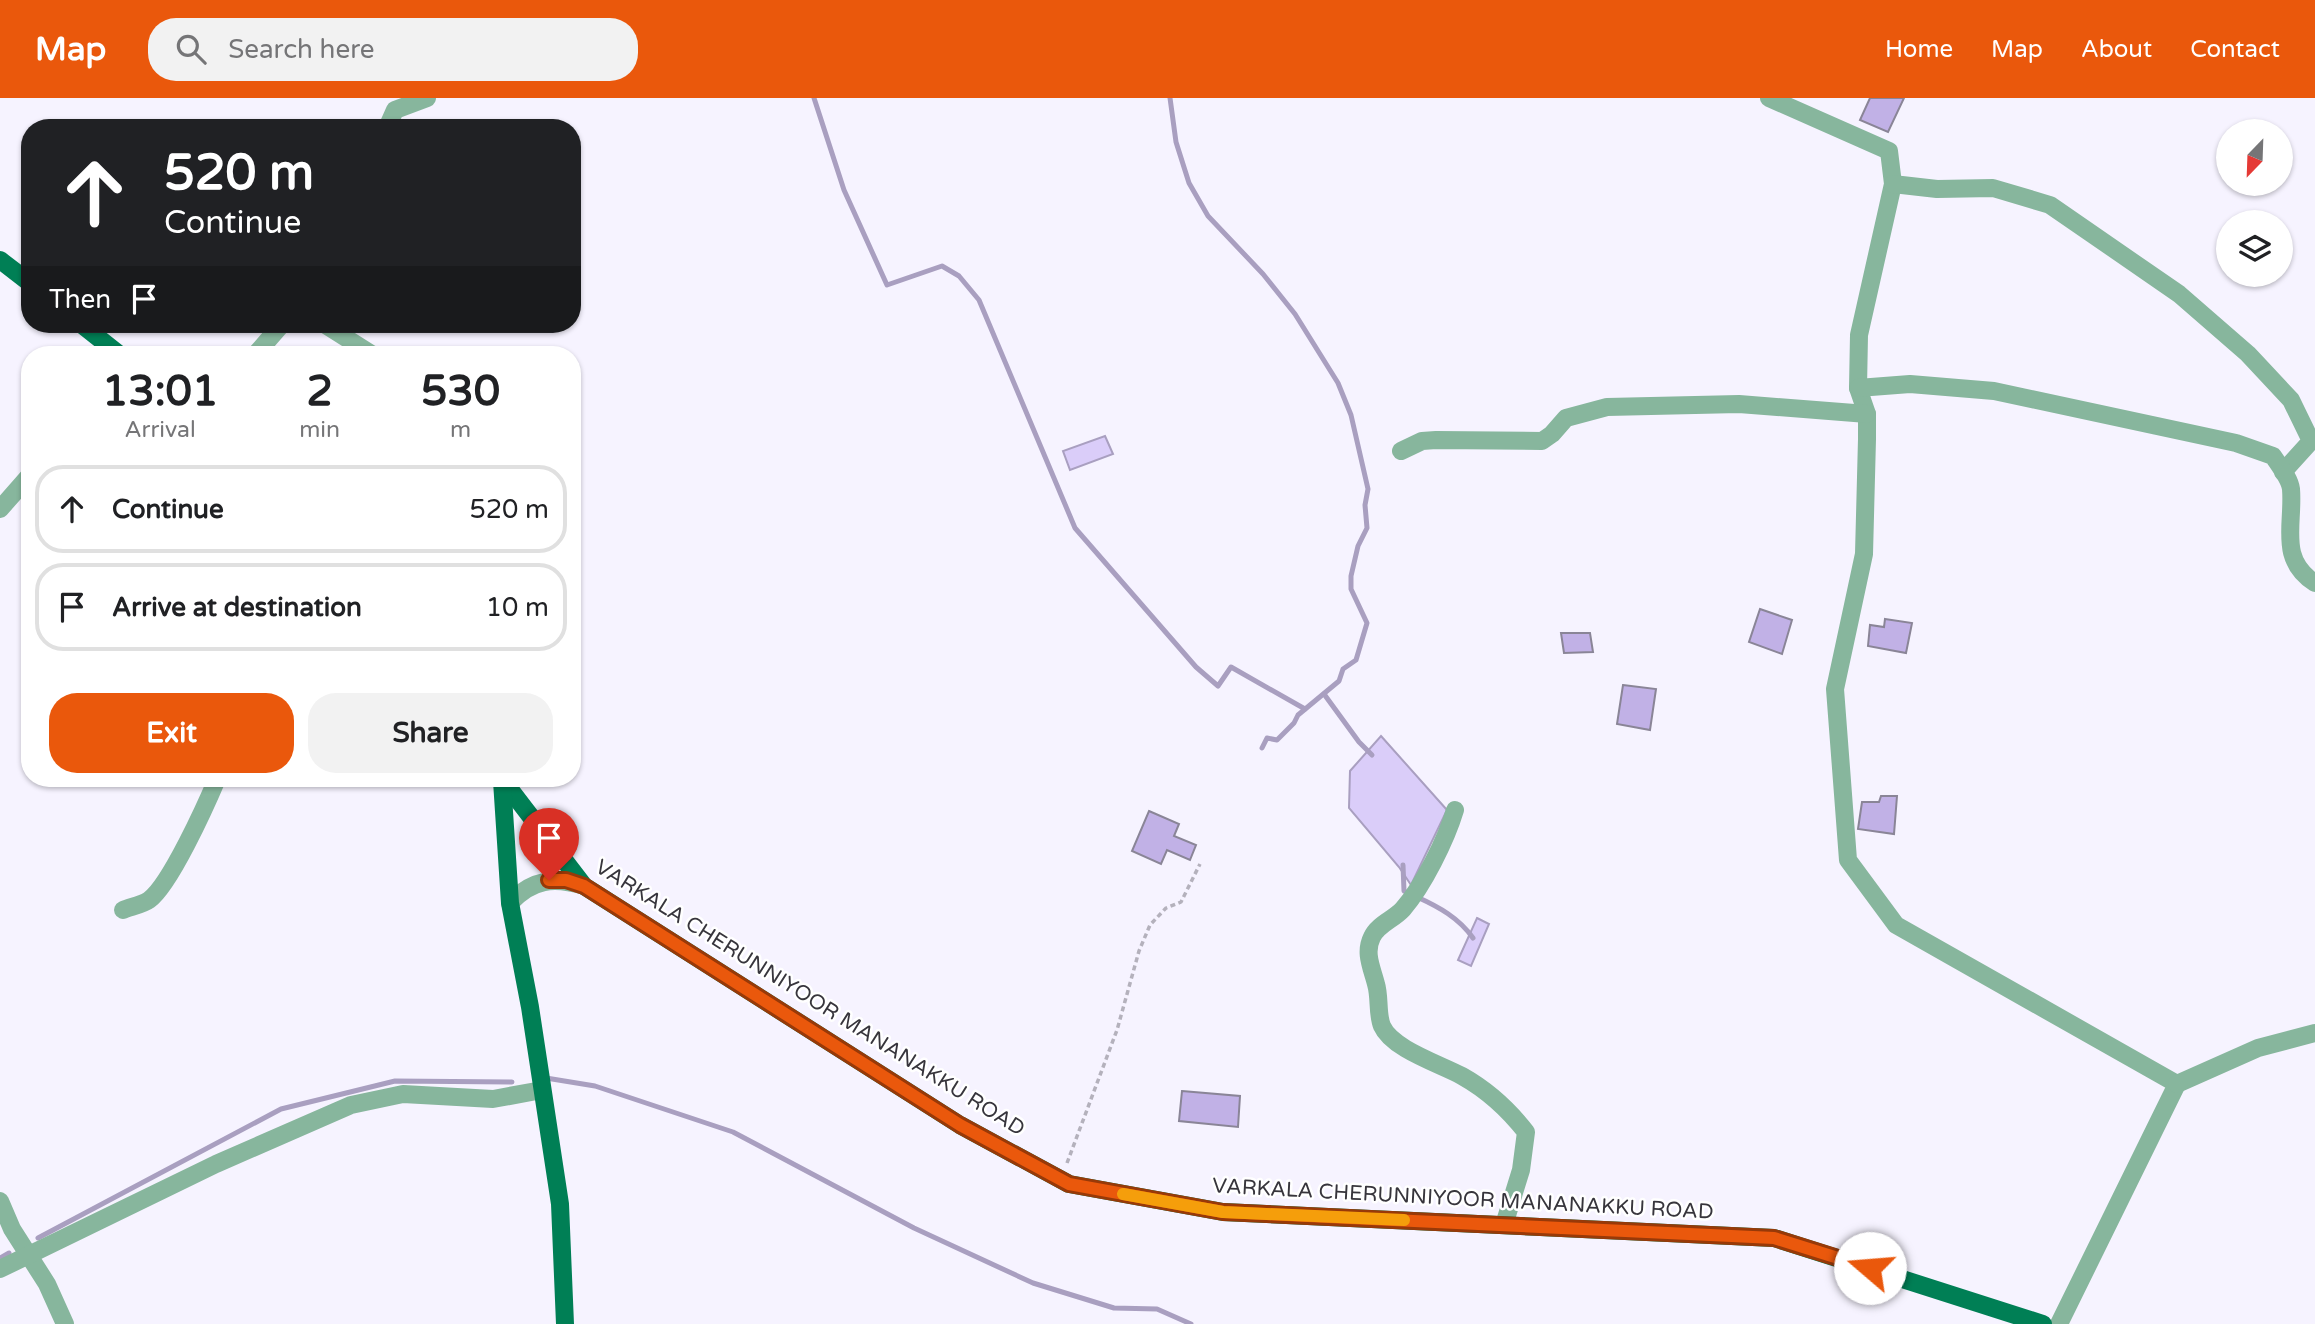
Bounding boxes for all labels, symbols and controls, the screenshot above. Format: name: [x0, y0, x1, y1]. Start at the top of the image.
search box: [148, 18, 638, 81]
text: Map: [35, 30, 106, 69]
icon: search: [172, 30, 210, 68]
text: Search here: [228, 34, 374, 65]
text: Home: [1885, 35, 1953, 64]
text: Map: [1991, 35, 2043, 64]
text: About: [2081, 35, 2152, 64]
text: Contact: [2190, 35, 2280, 64]
north arrow: [2216, 119, 2292, 196]
map controls: [2216, 119, 2293, 287]
text: 520 m: [164, 144, 314, 203]
icon: ahead: [49, 147, 140, 238]
text: Continue: [164, 204, 301, 242]
button: layers: [2216, 210, 2293, 287]
icon: arrive: [125, 280, 163, 318]
text: Then: [49, 284, 111, 315]
text: 13:01: [102, 366, 218, 417]
text: 2: [306, 366, 333, 417]
text: 530: [421, 366, 500, 417]
text: Arrival: [125, 416, 196, 444]
text: min: [299, 416, 340, 444]
text: m: [450, 416, 471, 444]
icon: ahead: [53, 490, 91, 528]
text: Continue: [112, 494, 224, 525]
text: 520 m: [469, 494, 549, 525]
icon: arrive: [53, 588, 91, 626]
text: Arrive at destination: [112, 592, 362, 623]
text: 10 m: [486, 592, 549, 623]
button: Exit: [49, 693, 294, 773]
button: Share: [308, 693, 553, 773]
pin: [519, 808, 579, 880]
icon: arrive: [530, 819, 568, 857]
street label: VARKALA CHERUNNIYOOR MANANAKKU ROAD: [591, 854, 1029, 1142]
street label: VARKALA CHERUNNIYOOR MANANAKKU ROAD: [1212, 1173, 1714, 1225]
position arrow: [1833, 1231, 1907, 1305]

